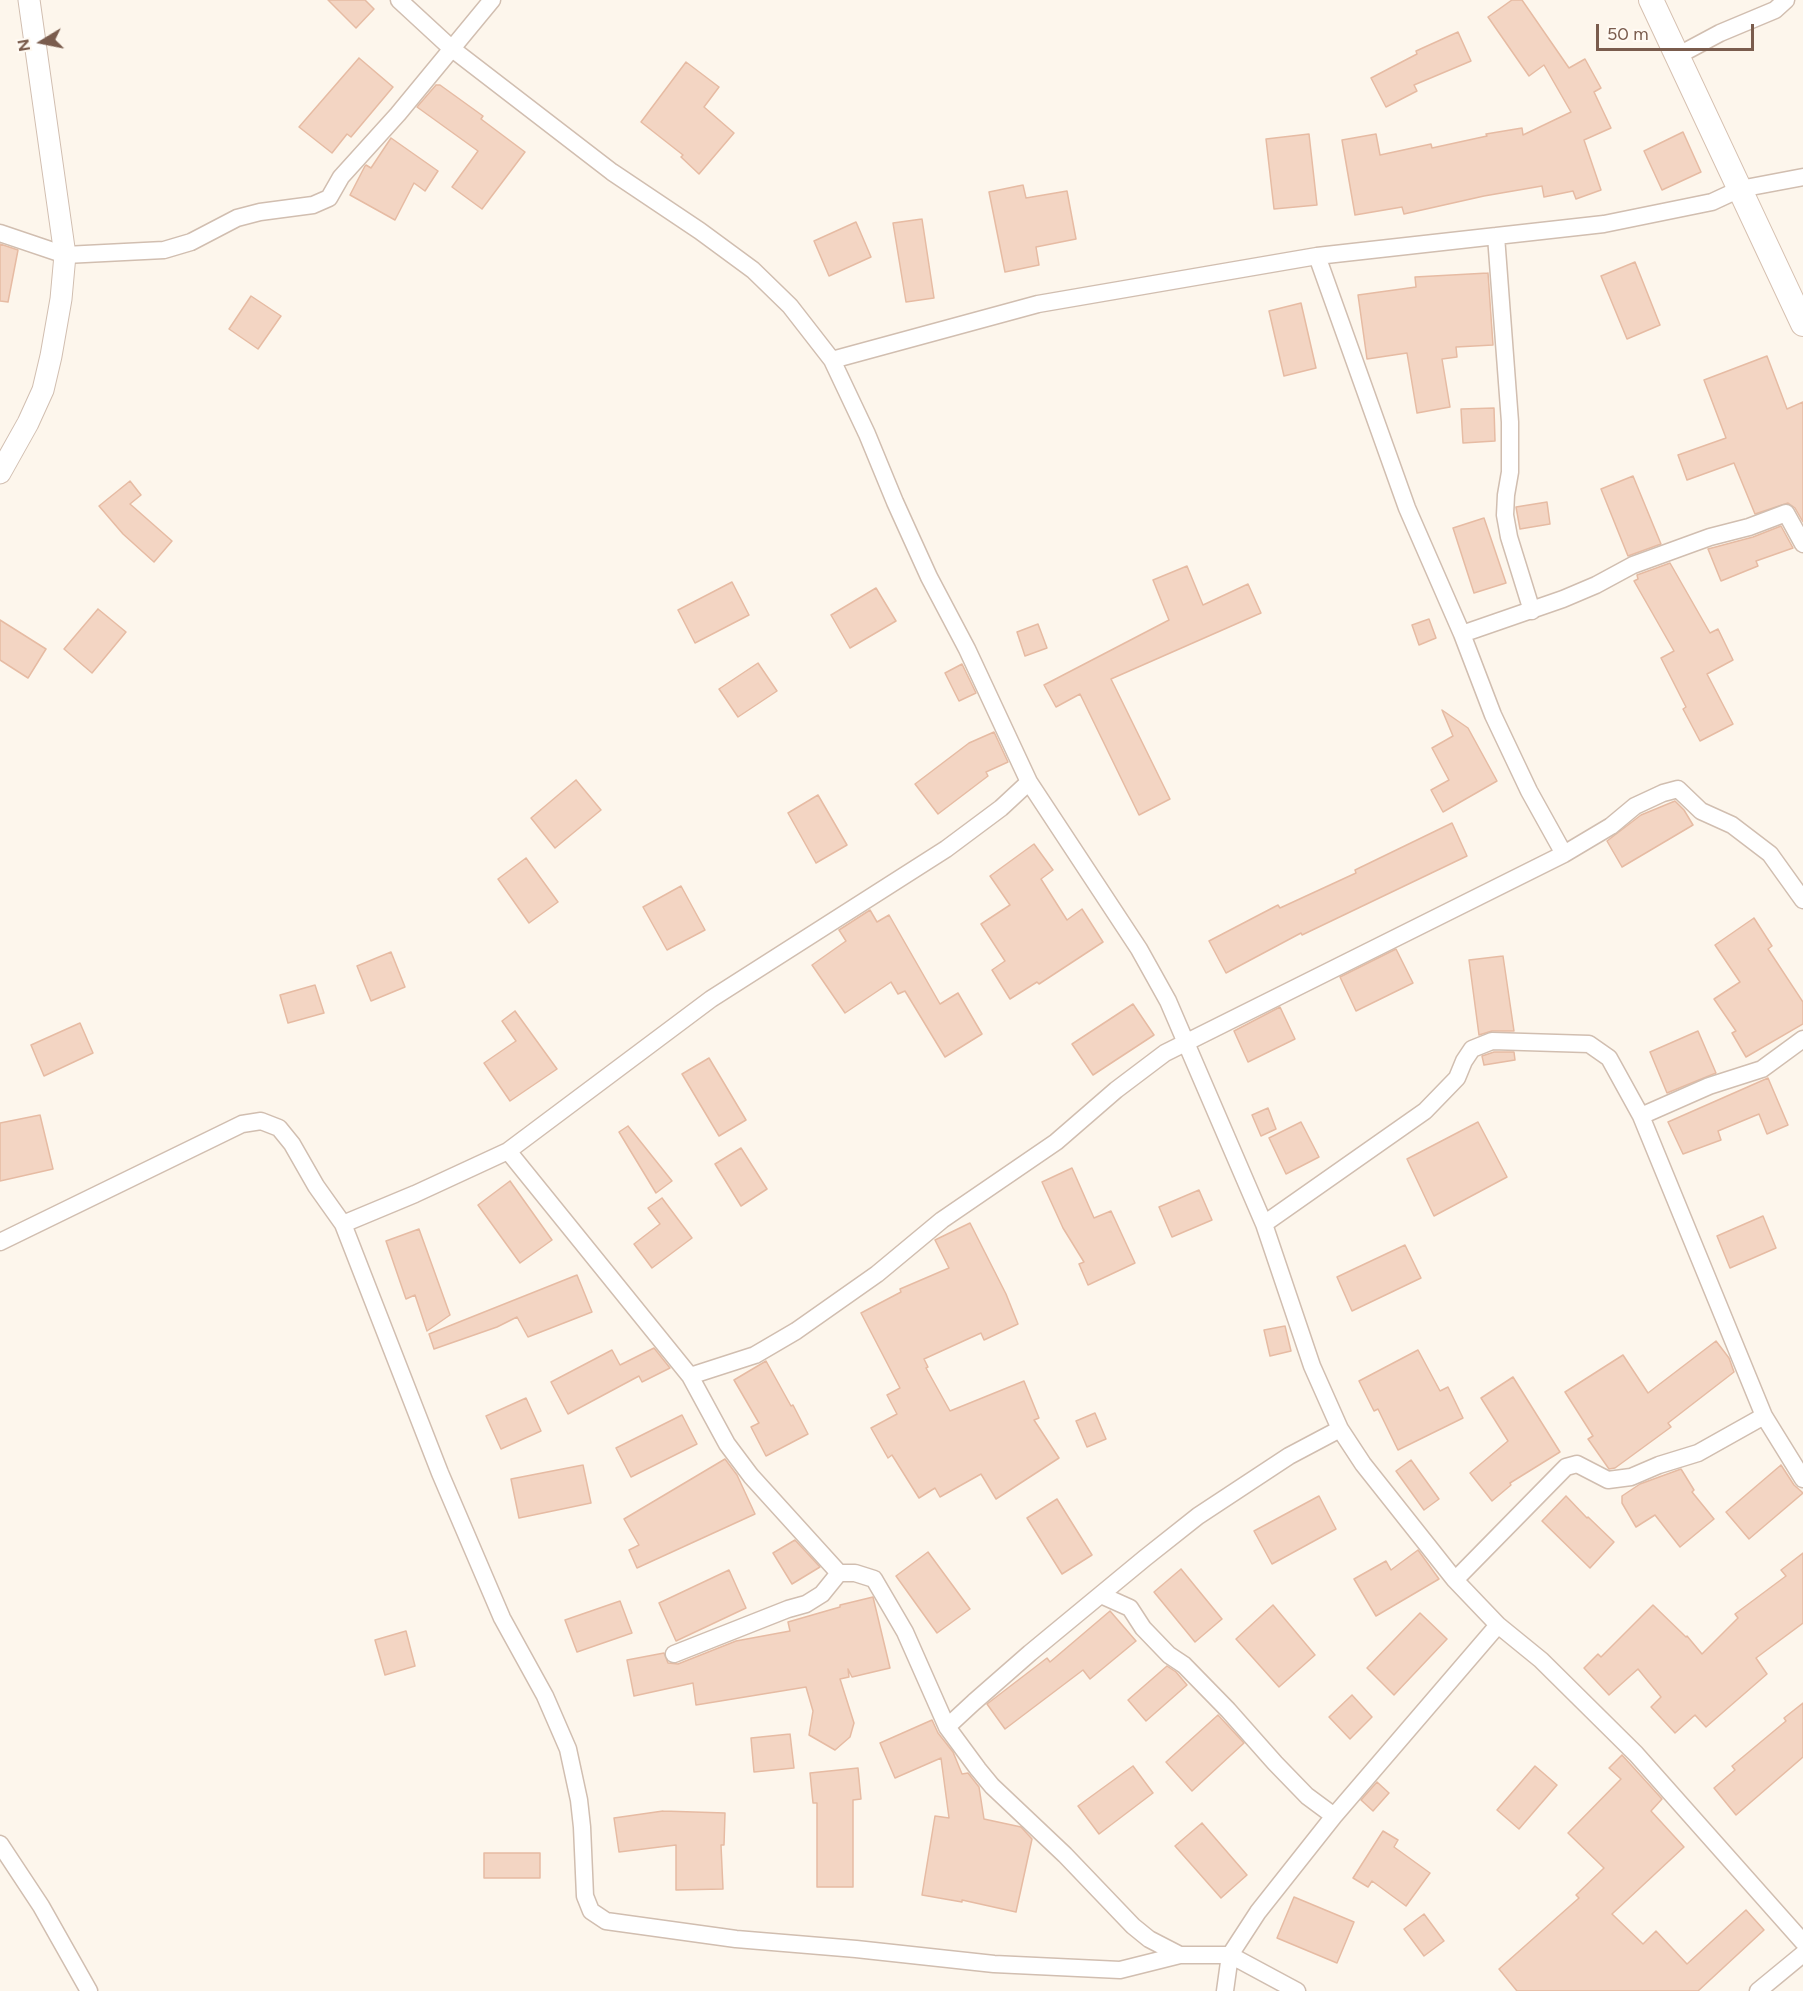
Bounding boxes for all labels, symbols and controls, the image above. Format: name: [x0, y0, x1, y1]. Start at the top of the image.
north arrow: [12, 12, 72, 72]
scale bar: [1599, 12, 1756, 50]
text: 50 m: [1607, 23, 1649, 45]
text: N: [13, 37, 34, 53]

